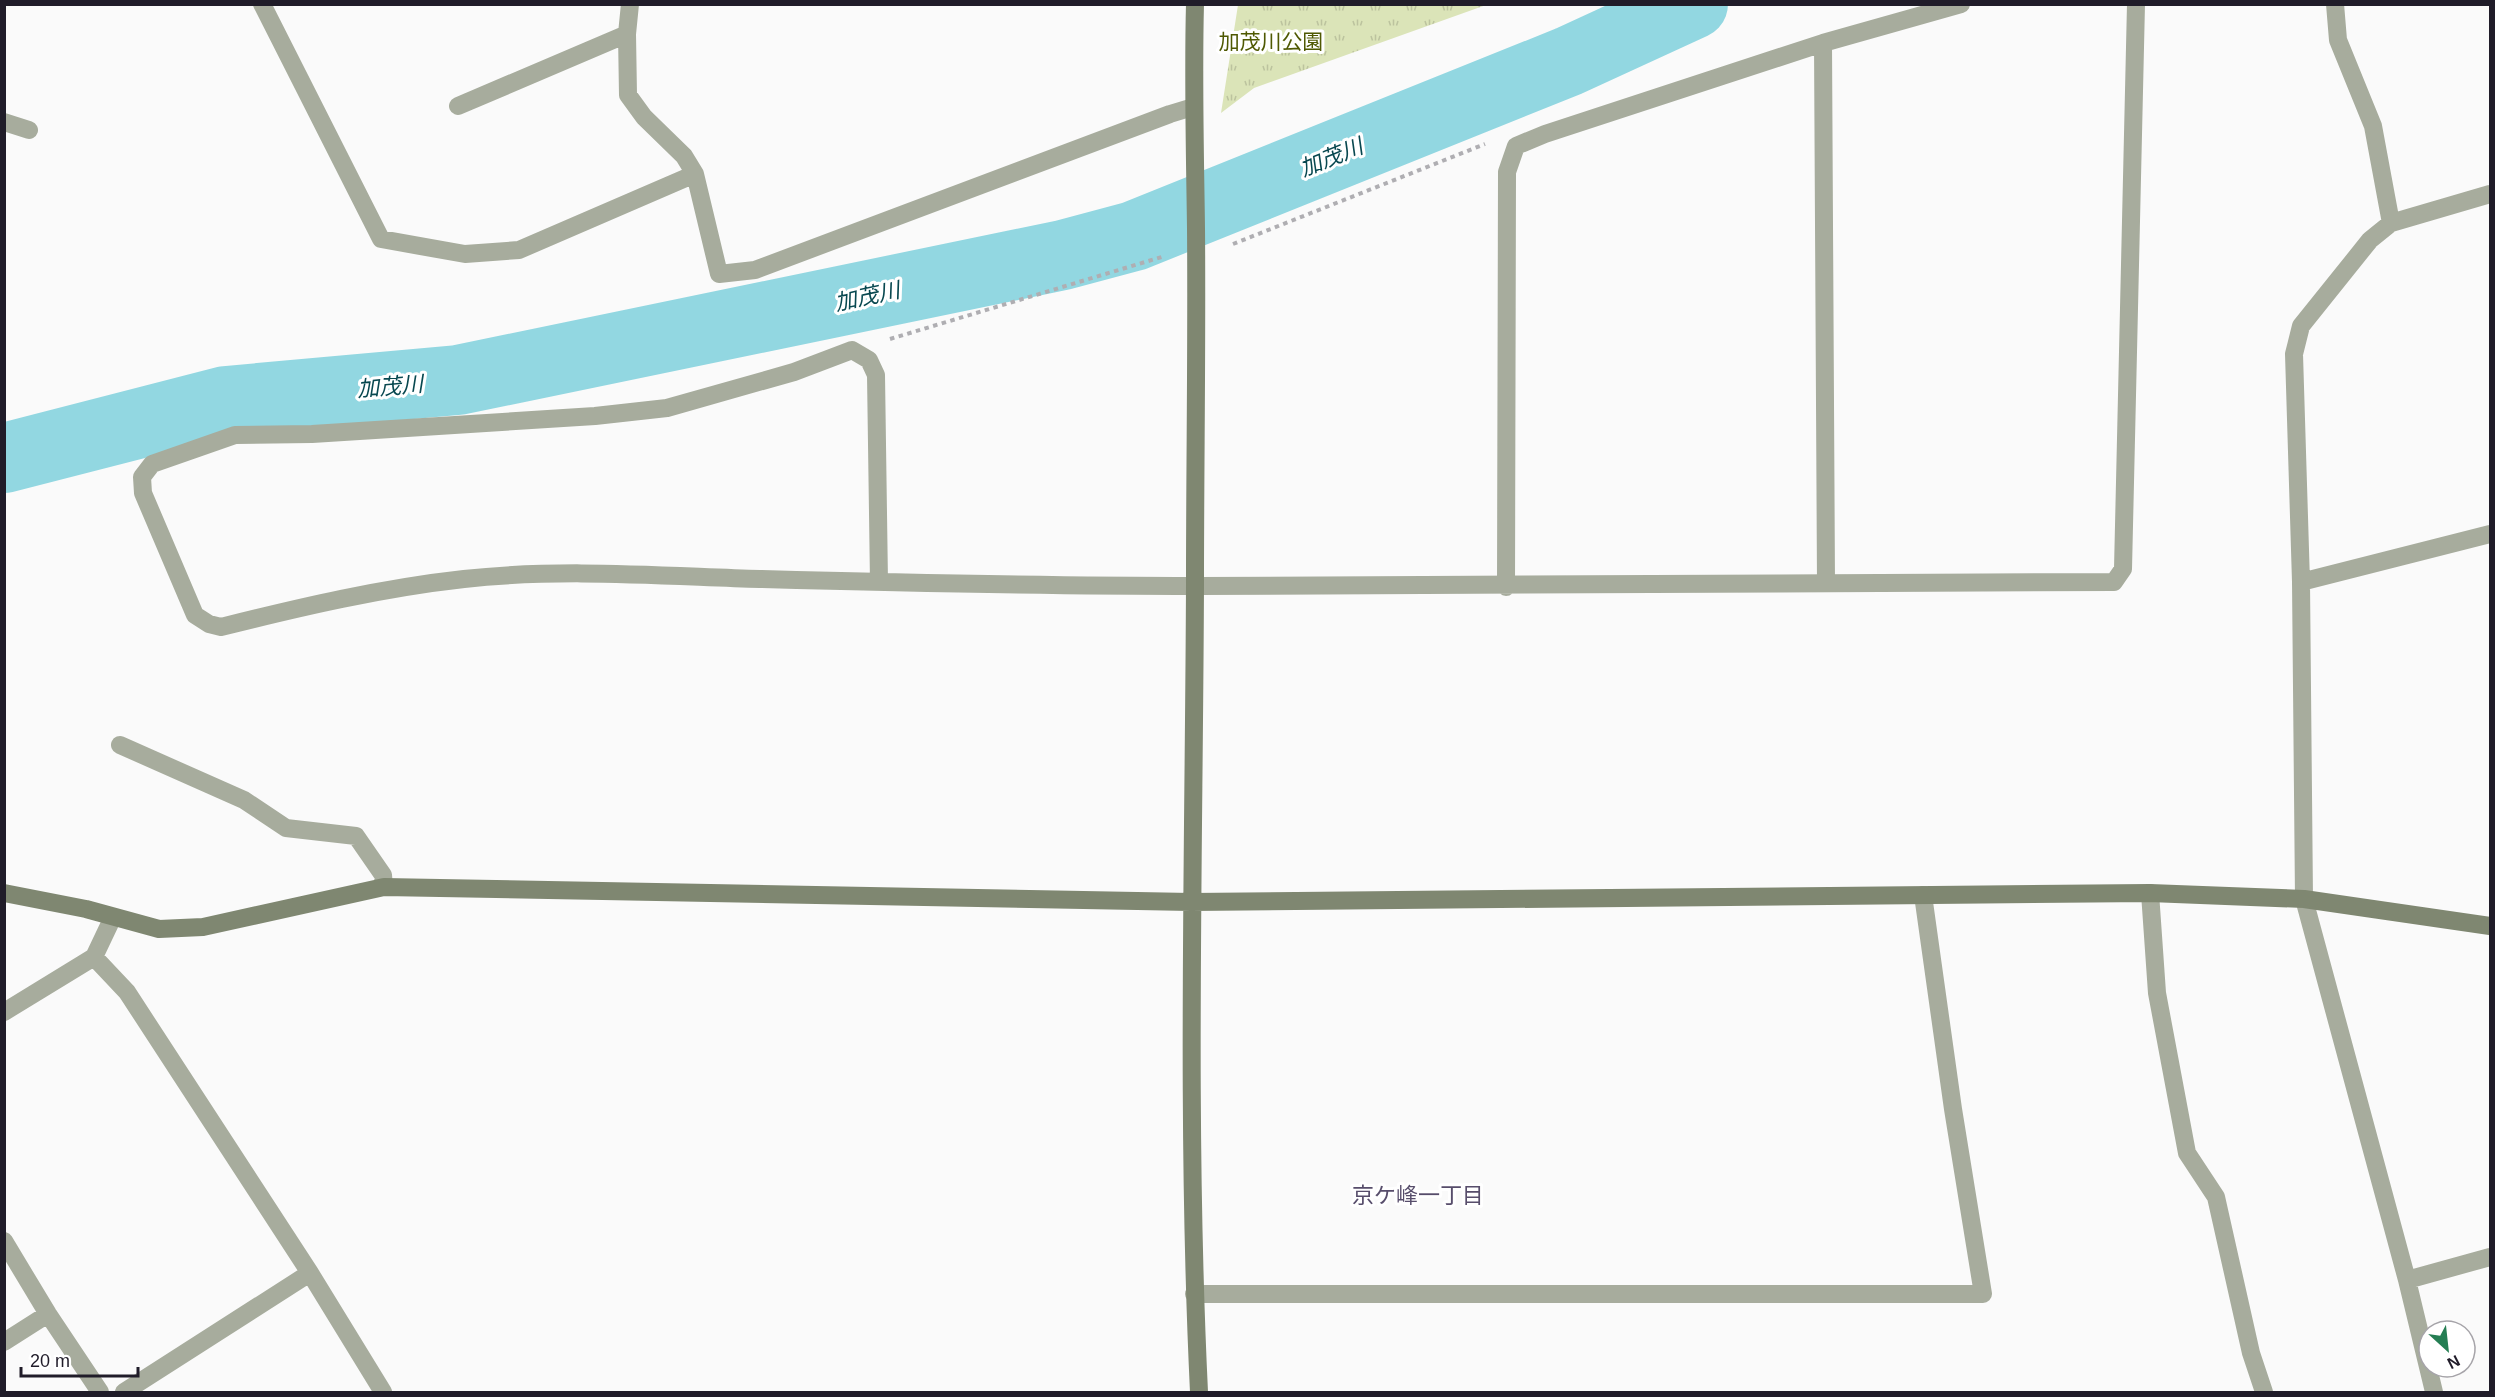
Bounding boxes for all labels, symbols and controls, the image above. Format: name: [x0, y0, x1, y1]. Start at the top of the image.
park label: 加茂川公園: [1219, 30, 1324, 53]
water label: 加茂川: [1296, 133, 1368, 181]
water label: 加茂川: [832, 277, 904, 316]
water label: 加茂川: [356, 371, 426, 402]
district label: 京ケ峰一丁目: [1352, 1183, 1484, 1208]
north arrow: [2417, 1319, 2477, 1379]
scale bar: [21, 1340, 138, 1378]
text: 20 m: [30, 1351, 70, 1371]
text: N: [2445, 1352, 2463, 1372]

